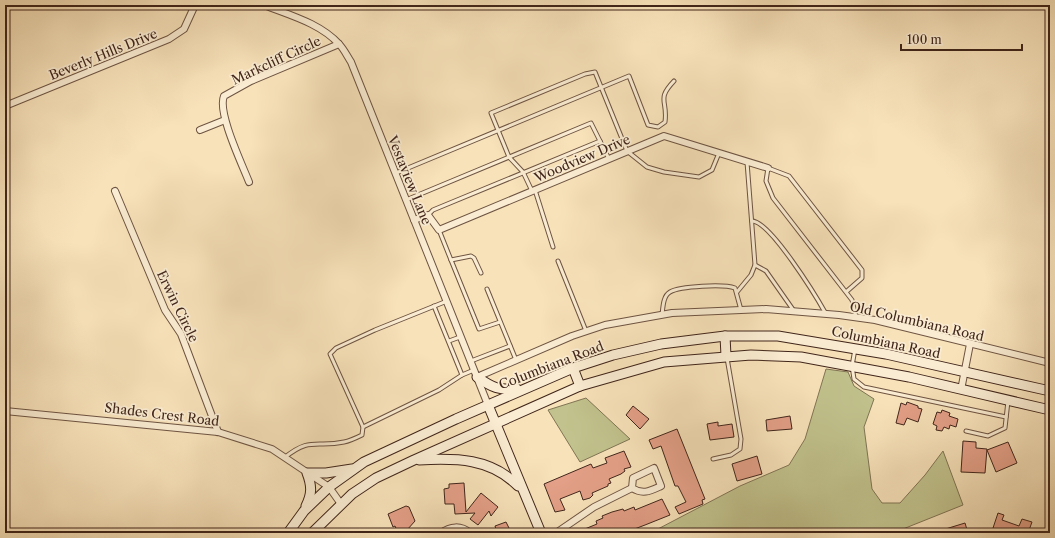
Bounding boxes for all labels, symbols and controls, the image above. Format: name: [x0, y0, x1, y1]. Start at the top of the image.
street label: Beverly Hills Drive: [47, 25, 159, 83]
scale bar: [901, 26, 1022, 52]
street label: Markcliff Circle: [229, 32, 323, 88]
text: 100 m: [907, 32, 942, 47]
street label: Woodview Drive: [531, 131, 632, 186]
street label: Vestaview Lane: [384, 132, 435, 227]
street label: Erwin Circle: [154, 267, 202, 345]
street label: Old Columbiana Road: [848, 298, 986, 344]
street label: Columbiana Road: [830, 323, 942, 361]
street label: Columbiana Road: [496, 338, 606, 392]
street label: Shades Crest Road: [104, 399, 220, 429]

